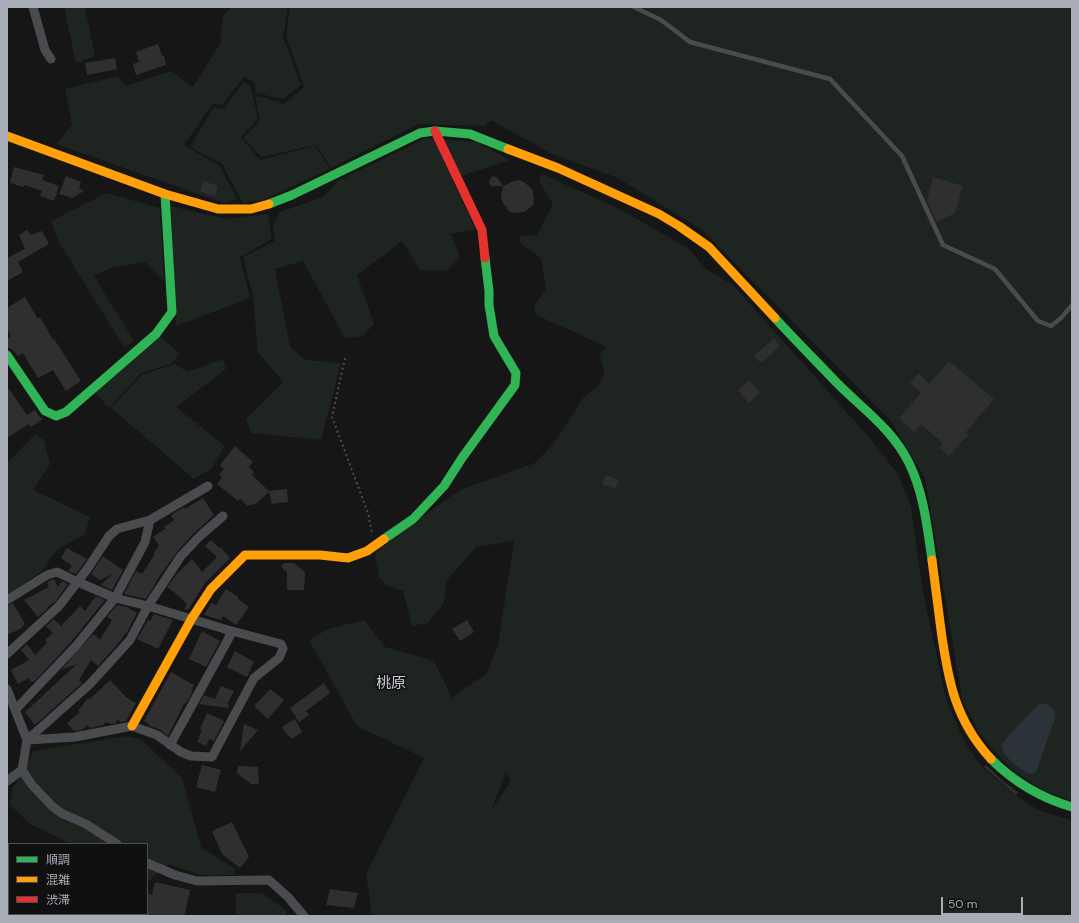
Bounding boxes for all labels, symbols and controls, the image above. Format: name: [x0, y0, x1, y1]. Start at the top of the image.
district label: 桃原: [376, 675, 406, 693]
legend: [8, 843, 148, 915]
text: 順調: [46, 852, 70, 868]
text: 混雑: [46, 872, 70, 888]
scale bar: [943, 889, 1025, 915]
text: 渋滞: [46, 892, 70, 908]
text: 50 m: [948, 896, 977, 912]

